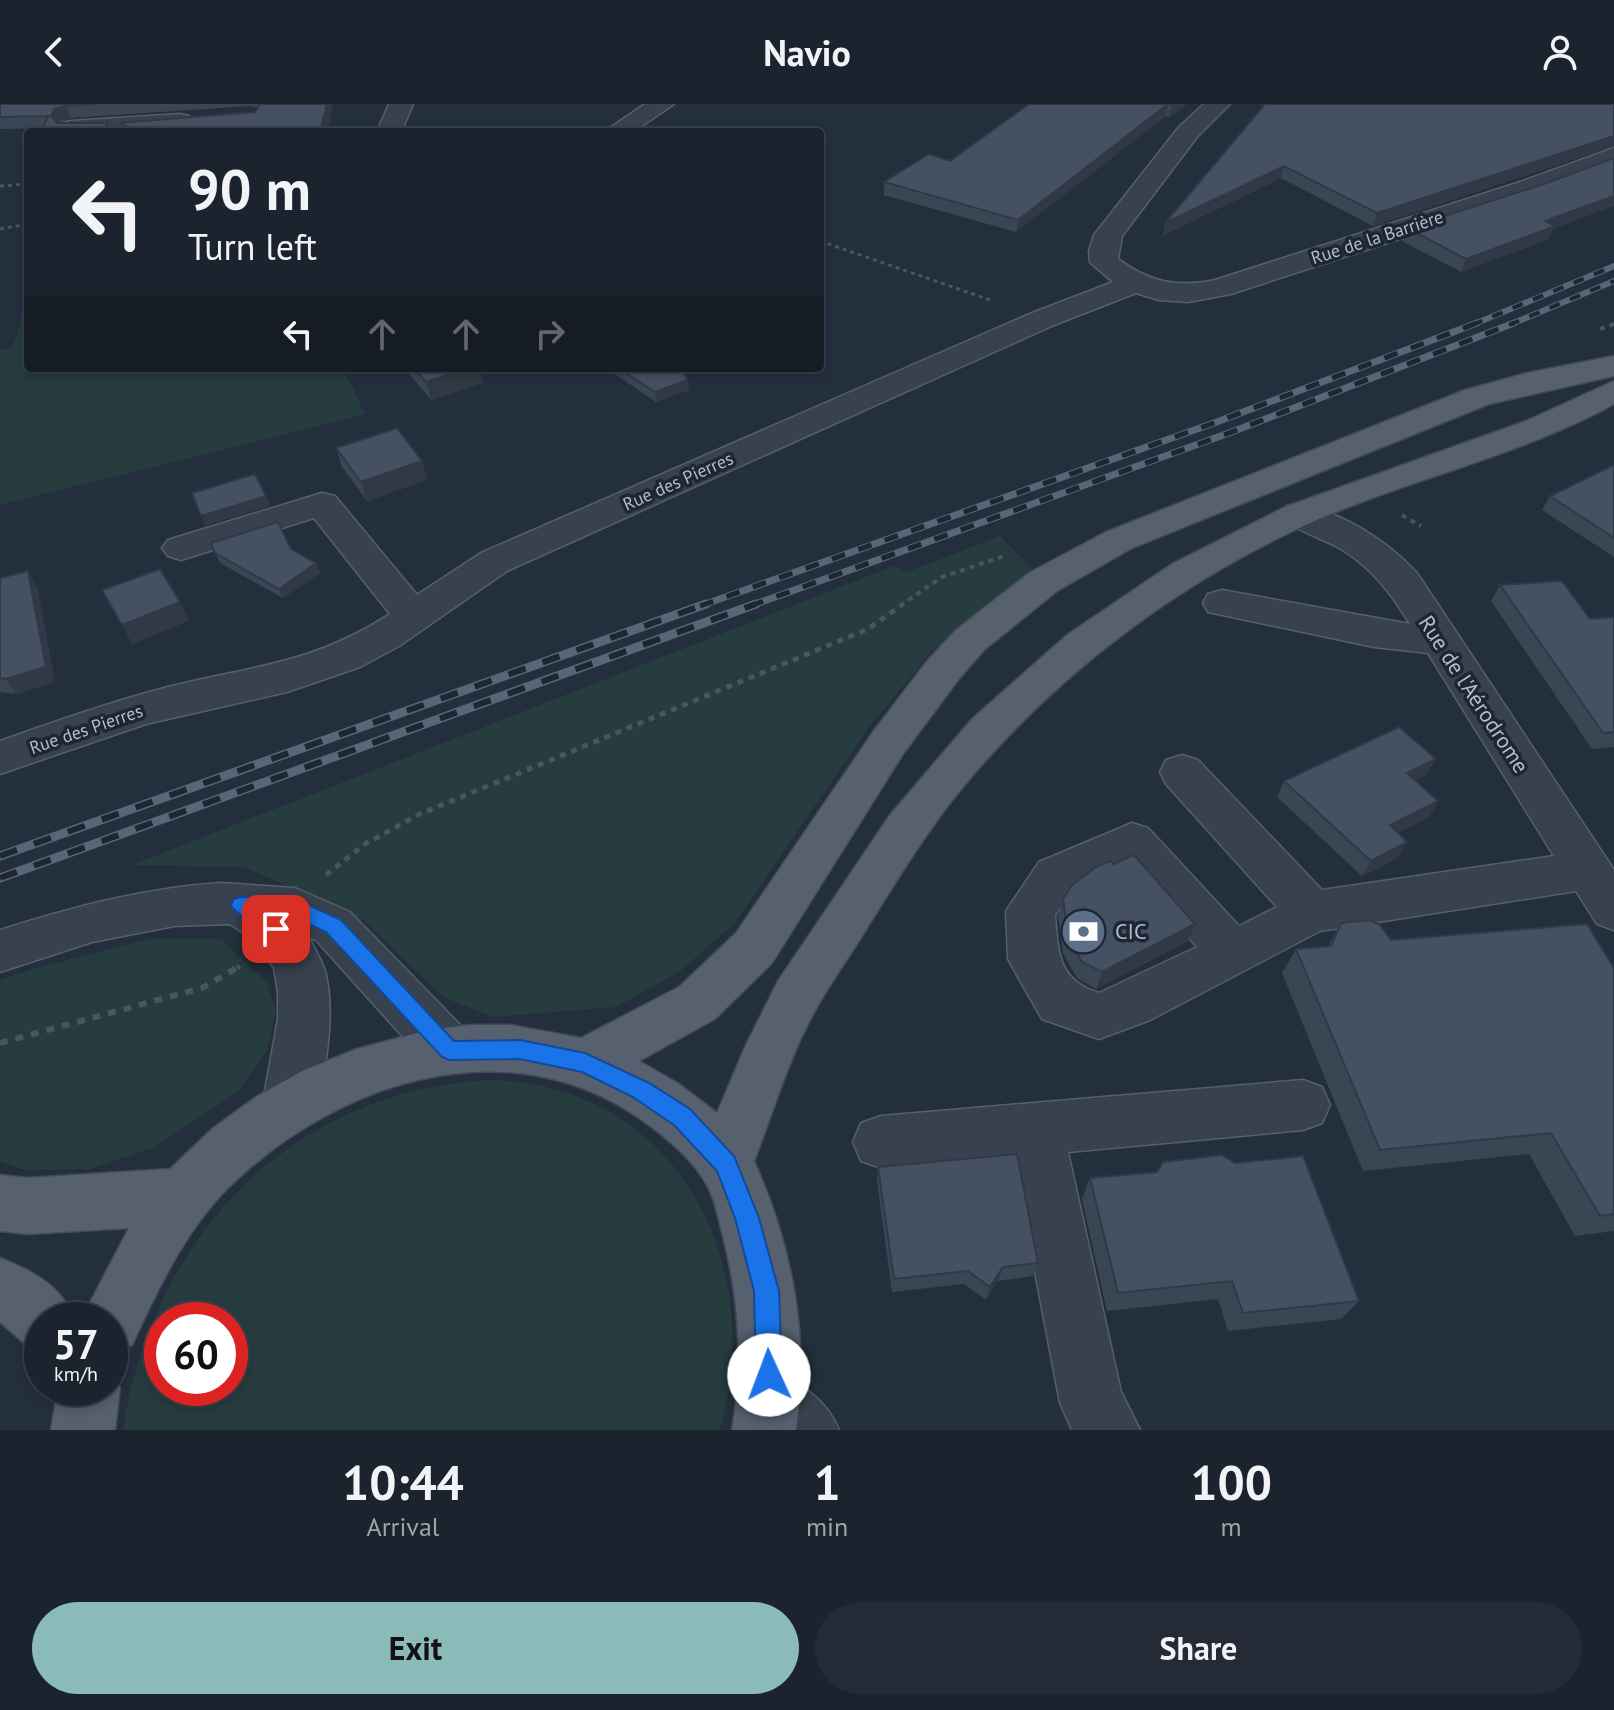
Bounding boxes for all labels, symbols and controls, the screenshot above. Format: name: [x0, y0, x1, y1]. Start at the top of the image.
text: Navio: [763, 29, 851, 76]
icon: back: [32, 30, 76, 74]
icon: person: [1538, 30, 1582, 74]
text: 90 m: [188, 153, 311, 225]
icon: left: [56, 160, 160, 264]
street label: Rue de la Barrière: [1308, 205, 1446, 269]
text: Turn left: [188, 223, 317, 270]
icon: left: [276, 312, 320, 356]
icon: ahead: [360, 312, 404, 356]
icon: ahead: [444, 312, 488, 356]
icon: right: [528, 312, 572, 356]
street label: Rue des Pierres: [619, 446, 737, 516]
street label: Rue de l'Aérodrome: [1413, 610, 1535, 778]
street label: Rue des Pierres: [26, 699, 146, 759]
pin: [242, 895, 310, 963]
icon: arrive: [254, 907, 298, 951]
bank icon: CIC: [1060, 907, 1108, 955]
place label: CIC: [1115, 917, 1147, 945]
speed limit sign: 60: [144, 1302, 248, 1406]
text: 57: [53, 1318, 99, 1370]
position arrow: [727, 1333, 811, 1417]
text: km/h: [54, 1361, 98, 1387]
text: 10:44: [342, 1451, 464, 1513]
text: 1: [813, 1451, 841, 1513]
text: 100: [1190, 1451, 1272, 1513]
text: Arrival: [367, 1510, 439, 1543]
text: min: [806, 1510, 848, 1543]
text: m: [1221, 1510, 1242, 1543]
button: Exit: [32, 1602, 799, 1694]
button: Share: [815, 1602, 1582, 1694]

